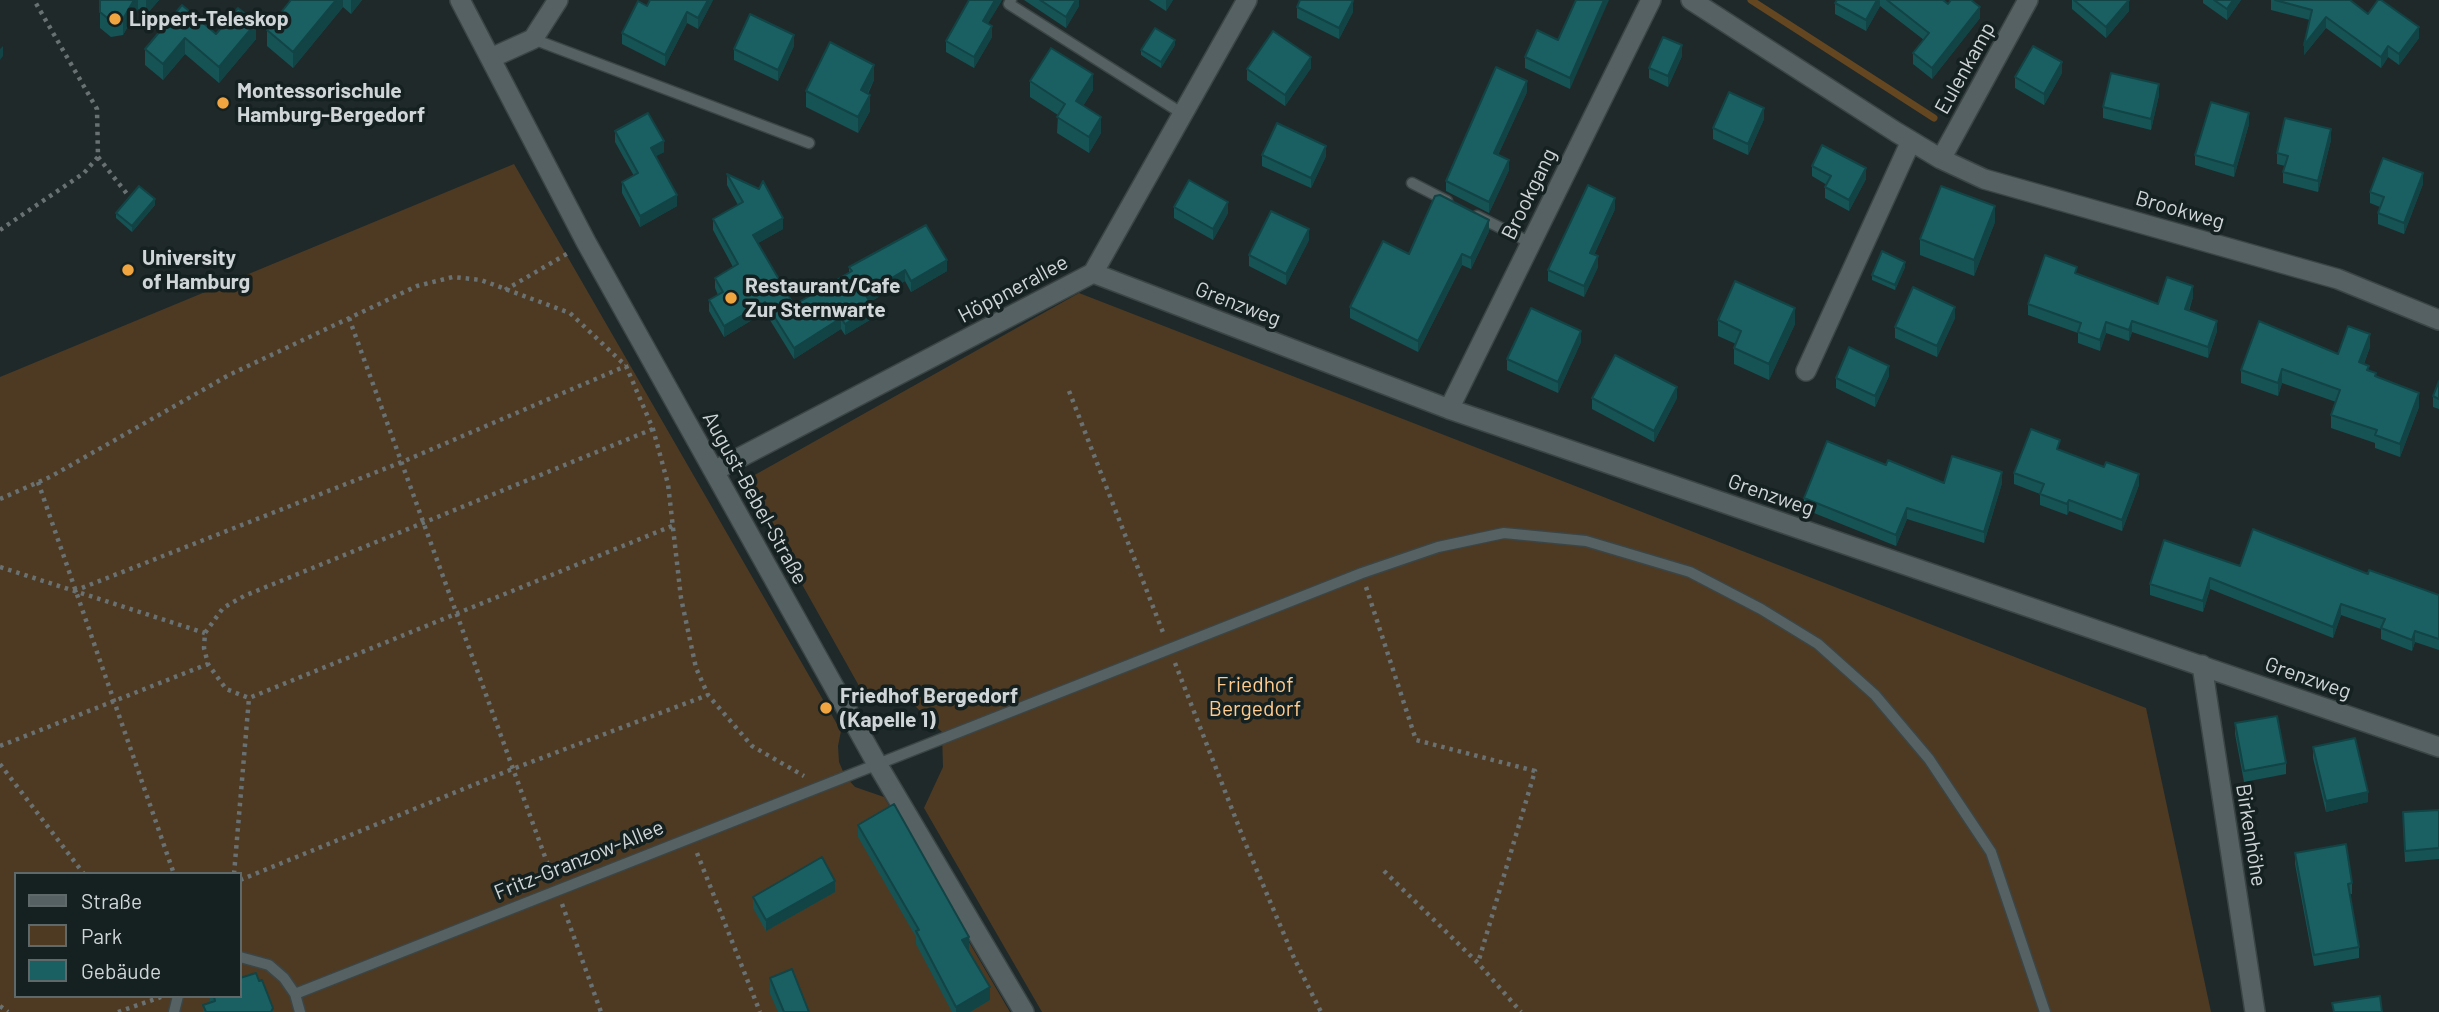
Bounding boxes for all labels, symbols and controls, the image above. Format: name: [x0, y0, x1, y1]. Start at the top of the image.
place label: Lippert-Teleskop: [129, 6, 289, 32]
marker: Lippert-Teleskop: [107, 11, 123, 27]
street label: Eulenkamp: [1929, 18, 2001, 118]
place label: Montessorischule Hamburg-Bergedorf: [237, 78, 425, 128]
marker: Montessorischule Hamburg-Bergedorf: [215, 95, 231, 111]
street label: Brookgang: [1496, 144, 1562, 244]
street label: Brookweg: [2133, 185, 2227, 235]
place label: University of Hamburg: [142, 245, 250, 295]
street label: Höppnerallee: [954, 249, 1072, 329]
marker: University of Hamburg: [120, 262, 136, 278]
place label: Restaurant/Cafe Zur Sternwarte: [745, 273, 901, 323]
street label: Grenzweg: [1192, 276, 1284, 332]
marker: Restaurant/Cafe Zur Sternwarte: [723, 290, 739, 306]
street label: August-Bebel-Straße: [697, 407, 813, 589]
street label: Grenzweg: [1725, 469, 1817, 521]
street label: Grenzweg: [2262, 652, 2354, 704]
park label: Friedhof Bergedorf: [1209, 672, 1301, 722]
place label: Friedhof Bergedorf (Kapelle 1): [840, 683, 1018, 733]
marker: Friedhof Bergedorf (Kapelle 1): [818, 700, 834, 716]
street label: Birkenhöhe: [2230, 782, 2272, 888]
street label: Fritz-Granzow-Allee: [491, 814, 667, 906]
legend: [14, 872, 242, 998]
text: Straße: [81, 888, 142, 913]
text: Park: [81, 923, 122, 948]
text: Gebäude: [81, 958, 161, 983]

